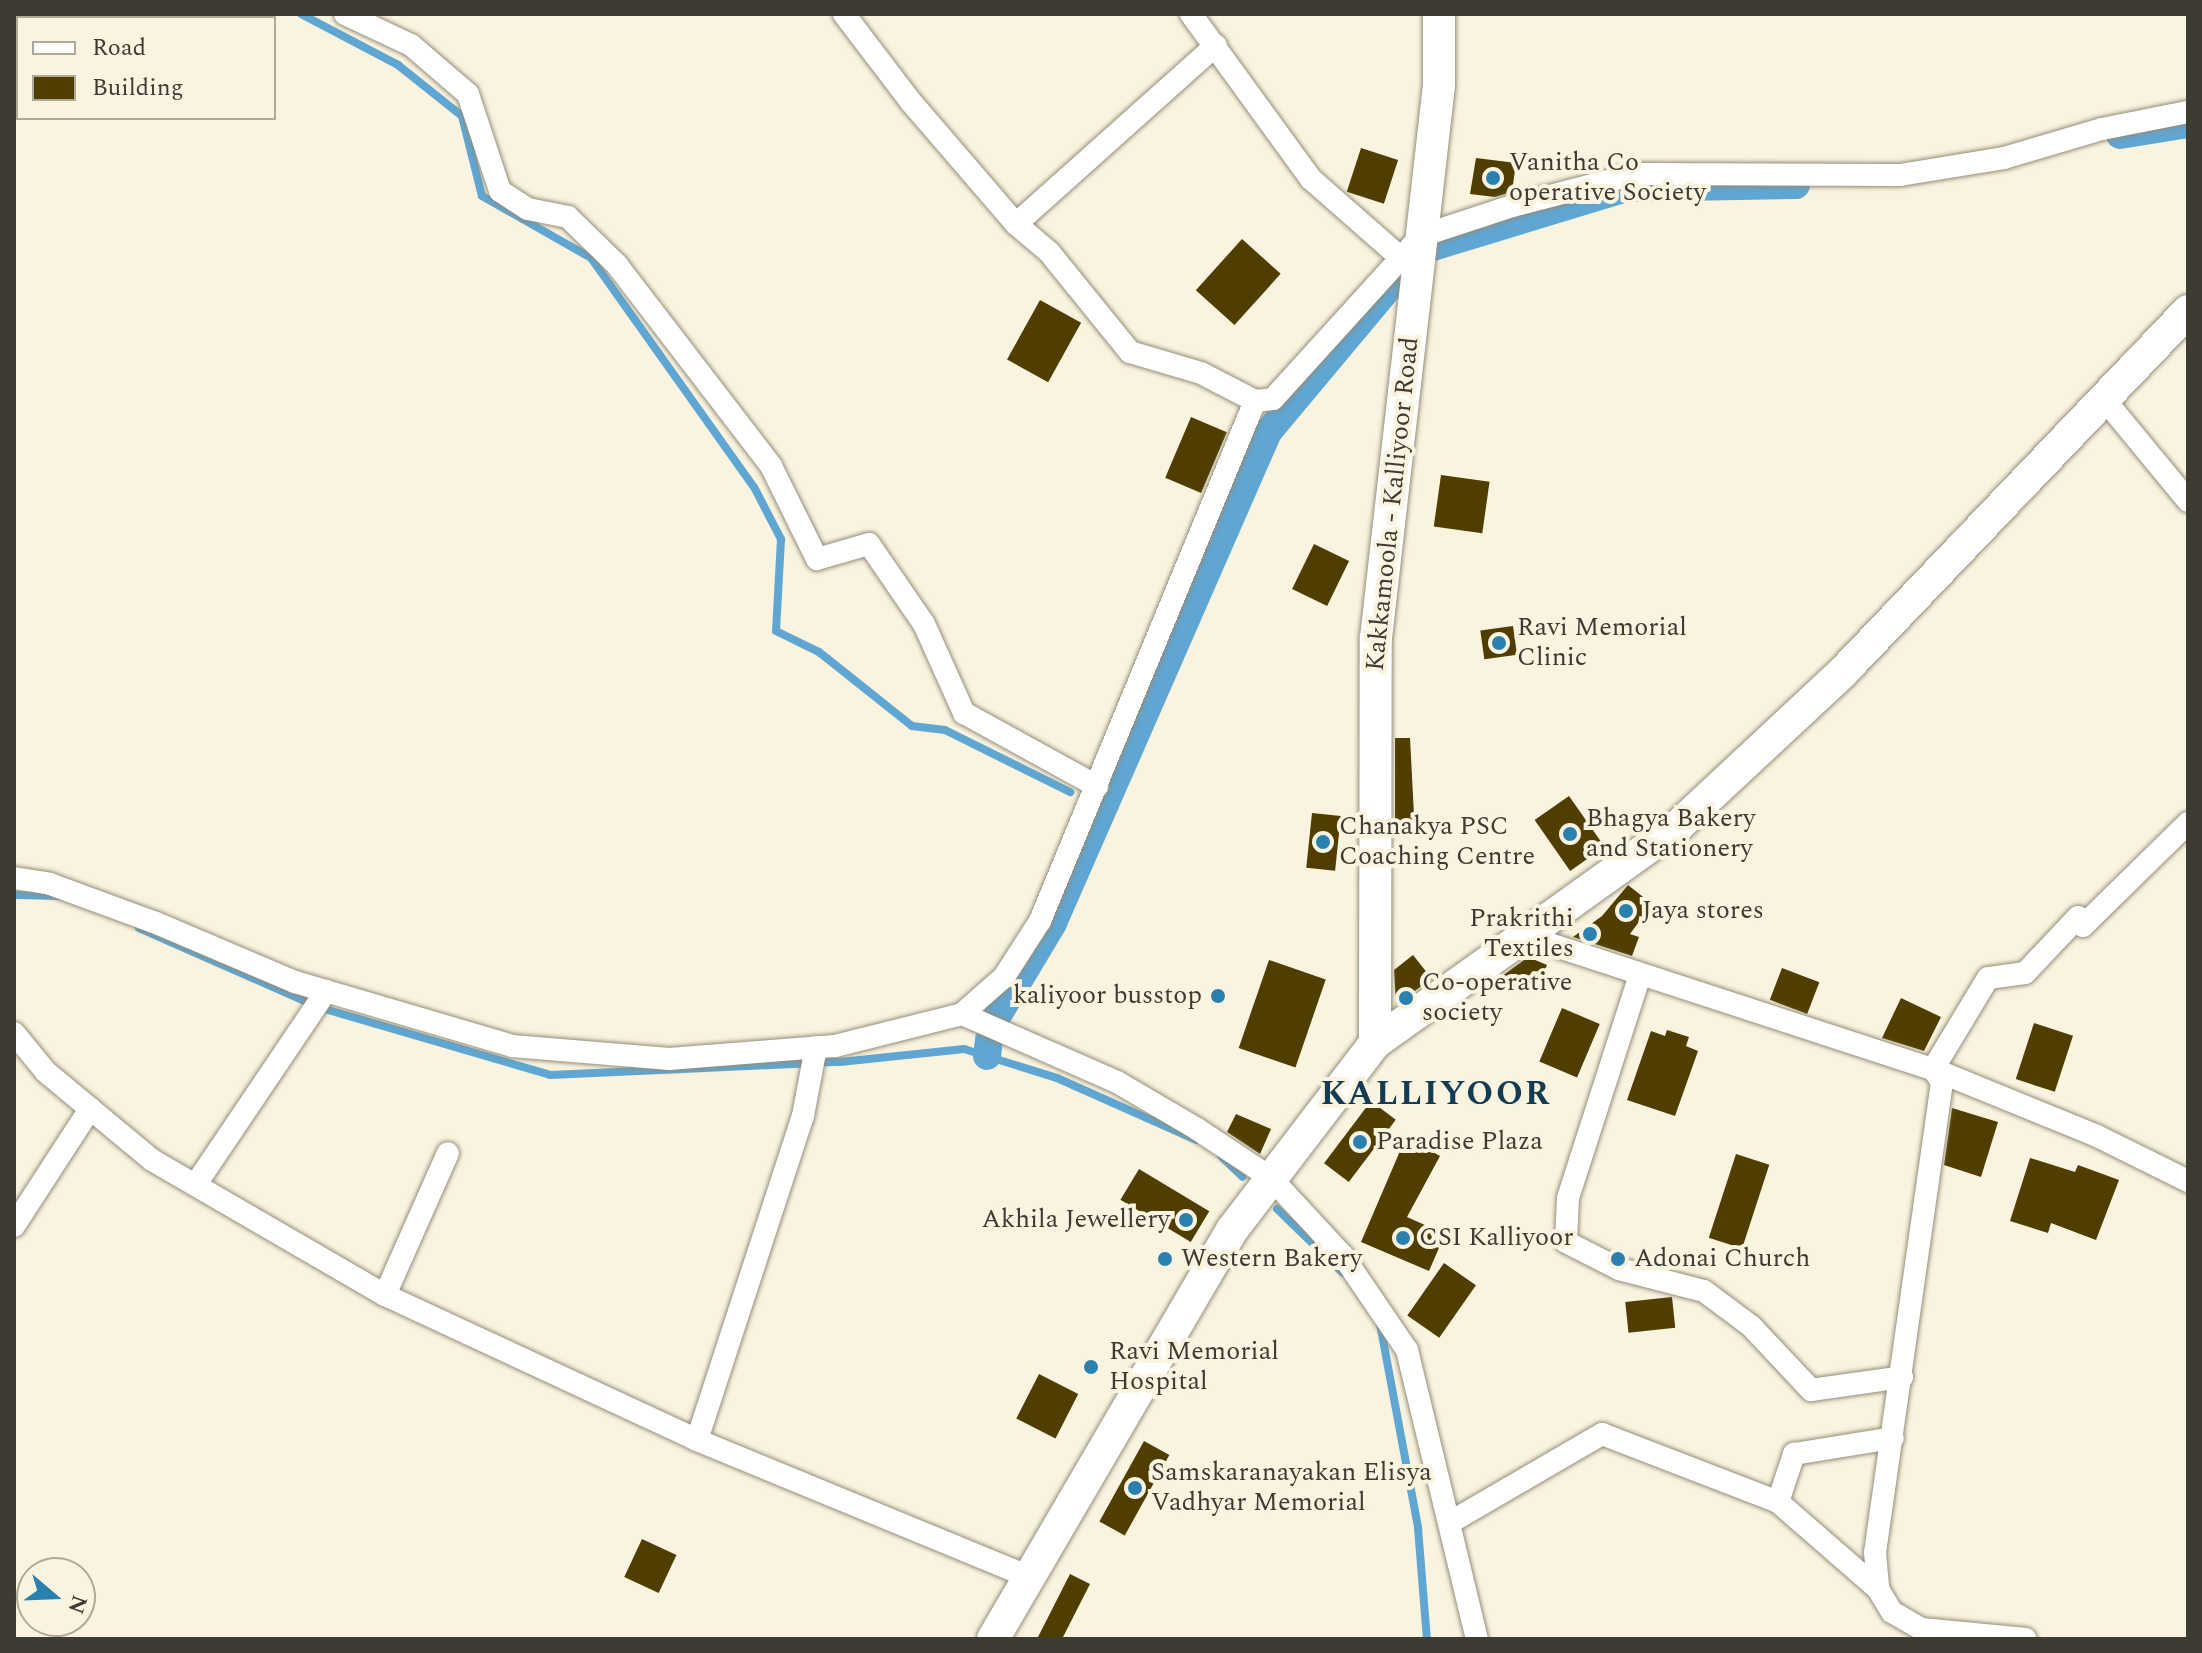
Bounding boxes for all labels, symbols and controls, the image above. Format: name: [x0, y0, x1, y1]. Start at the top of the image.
legend: [16, 16, 276, 120]
text: Road: [92, 30, 146, 66]
text: Building: [92, 70, 184, 106]
place label: Vanitha Co operative Society: [1509, 147, 1706, 208]
marker: Vanitha Co operative Society: [1484, 169, 1502, 187]
street label: Kakkamoola - Kalliyoor Road: [1360, 335, 1426, 673]
place label: Ravi Memorial Clinic: [1517, 612, 1687, 674]
marker: Ravi Memorial Clinic: [1488, 632, 1510, 654]
place label: Bhagya Bakery and Stationery: [1586, 803, 1755, 864]
place label: Chanakya PSC Coaching Centre: [1339, 811, 1535, 872]
marker: Bhagya Bakery and Stationery: [1561, 825, 1579, 843]
marker: Chanakya PSC Coaching Centre: [1314, 833, 1332, 851]
place label: Jaya stores: [1642, 895, 1764, 927]
marker: Jaya stores: [1617, 902, 1635, 920]
place label: Prakrithi Textiles: [1469, 903, 1574, 964]
marker: Prakrithi Textiles: [1581, 925, 1599, 943]
place label: Co-operative society: [1422, 967, 1572, 1028]
place label: kaliyoor busstop: [1013, 980, 1202, 1012]
marker: kaliyoor busstop: [1209, 987, 1227, 1005]
marker: Co-operative society: [1397, 989, 1415, 1007]
district label: KALLIYOOR: [1320, 1075, 1552, 1115]
place label: Paradise Plaza: [1376, 1126, 1543, 1158]
marker: Paradise Plaza: [1351, 1133, 1369, 1151]
place label: Akhila Jewellery: [981, 1204, 1170, 1236]
marker: Akhila Jewellery: [1177, 1211, 1195, 1229]
place label: CSI Kalliyoor: [1419, 1222, 1574, 1254]
marker: CSI Kalliyoor: [1394, 1229, 1412, 1247]
place label: Western Bakery: [1181, 1243, 1362, 1275]
place label: Adonai Church: [1634, 1243, 1810, 1275]
marker: Western Bakery: [1156, 1250, 1174, 1268]
marker: Adonai Church: [1609, 1250, 1627, 1268]
place label: Ravi Memorial Hospital: [1109, 1336, 1279, 1398]
marker: Ravi Memorial Hospital: [1080, 1356, 1102, 1378]
place label: Samskaranayakan Elisya Vadhyar Memorial: [1151, 1457, 1432, 1518]
marker: Samskaranayakan Elisya Vadhyar Memorial: [1126, 1479, 1144, 1497]
north arrow: [16, 1557, 96, 1637]
text: N: [59, 1590, 96, 1618]

